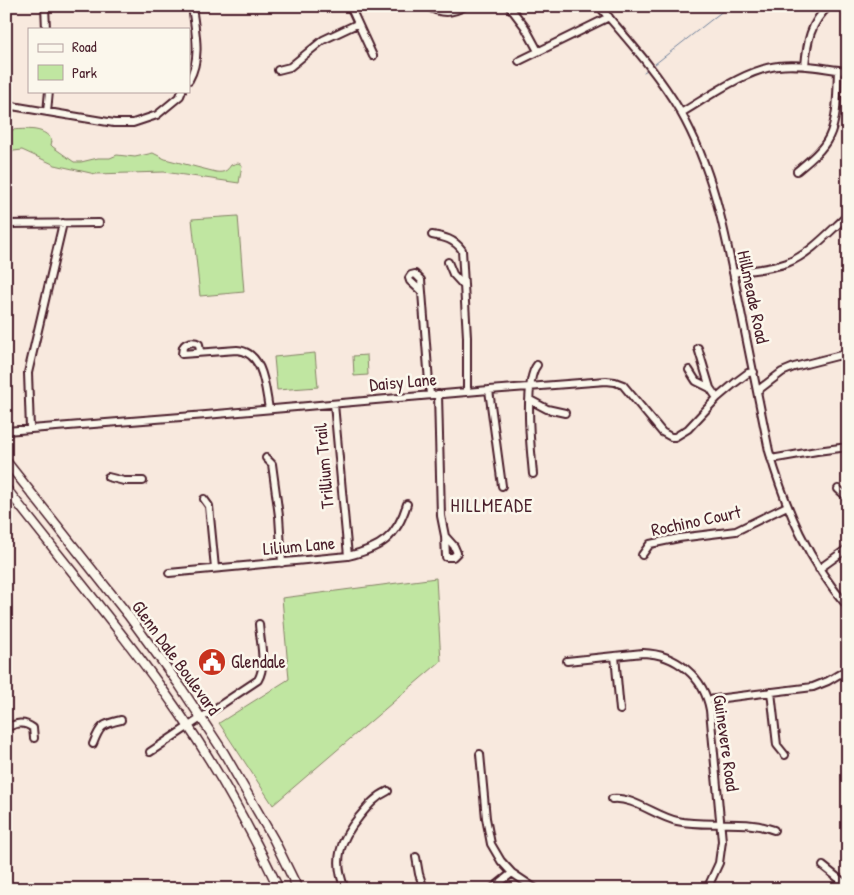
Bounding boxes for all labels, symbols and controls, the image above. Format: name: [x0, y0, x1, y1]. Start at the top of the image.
legend: [28, 28, 190, 92]
text: Road: [72, 36, 97, 57]
text: Park: [72, 62, 97, 83]
street label: Hillmeade Road: [731, 248, 776, 346]
street label: Daisy Lane: [368, 366, 438, 397]
street label: Trillium Trail: [307, 422, 340, 510]
district label: HILLMEADE: [451, 492, 533, 518]
street label: Rochino Court: [649, 499, 744, 542]
street label: Lilium Lane: [262, 530, 336, 561]
street label: Glenn Dale Boulevard: [126, 595, 227, 720]
public building icon: Glendale: [197, 647, 227, 677]
place label: Glendale: [231, 649, 286, 674]
street label: Guinevere Road: [707, 693, 746, 793]

